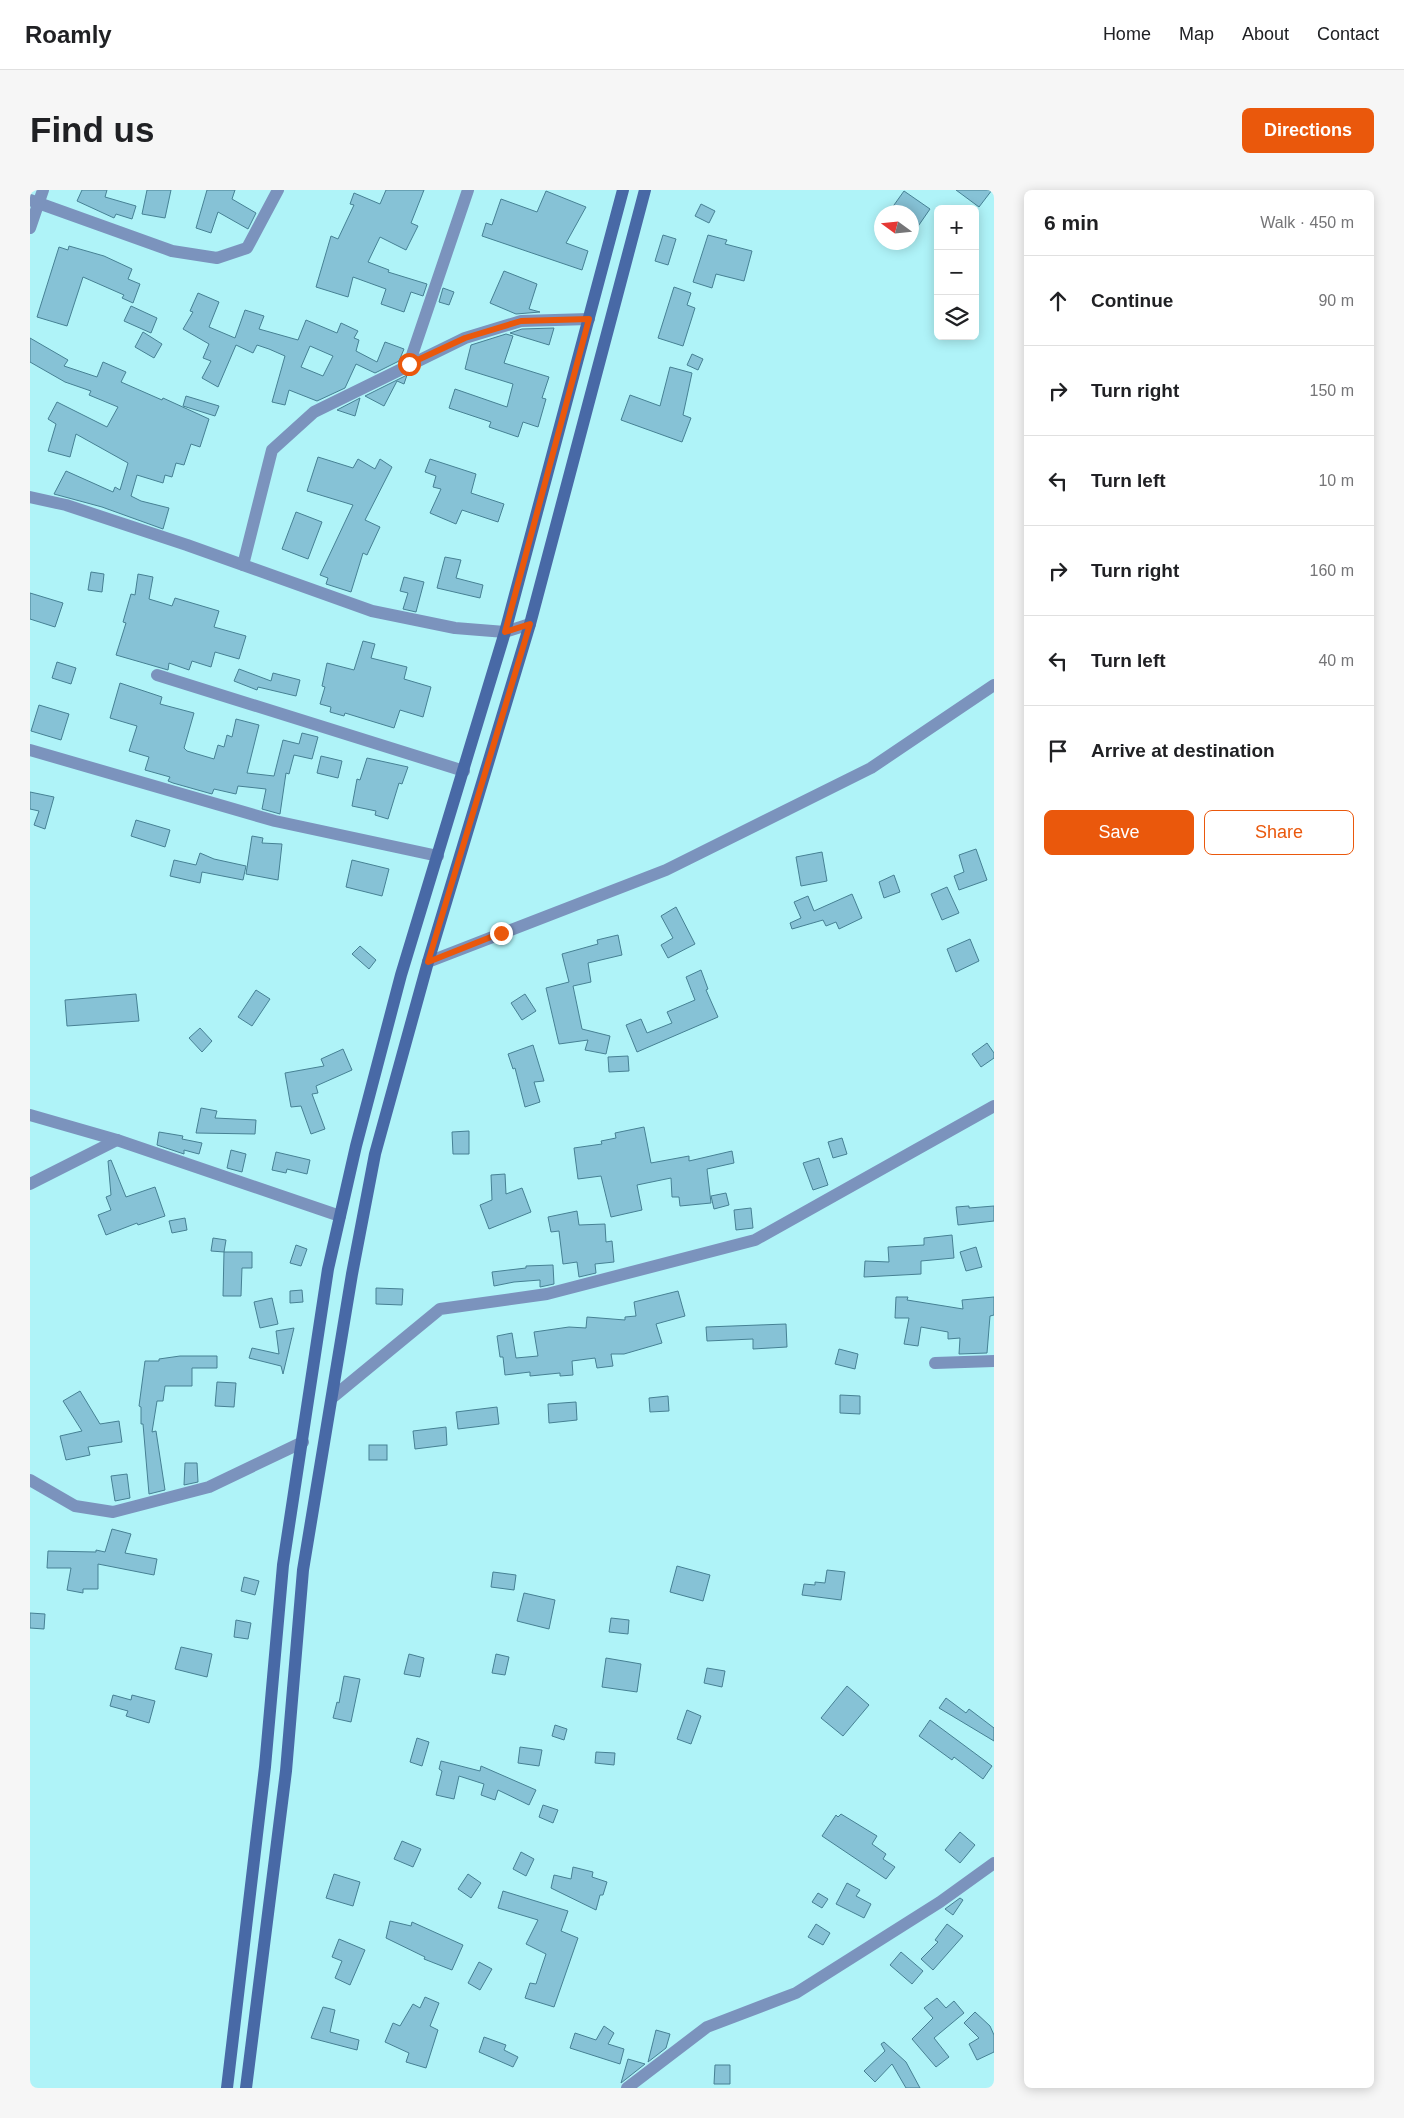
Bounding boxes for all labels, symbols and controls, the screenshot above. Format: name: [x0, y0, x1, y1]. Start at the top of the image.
text: Roamly: [25, 21, 112, 48]
text: Home: [1103, 24, 1151, 44]
text: Map: [1179, 24, 1214, 44]
text: About: [1242, 24, 1289, 44]
text: Contact: [1317, 24, 1379, 44]
button: Directions: [1242, 108, 1374, 153]
text: Find us: [30, 110, 154, 149]
north arrow: [874, 205, 919, 250]
map controls: [934, 205, 979, 340]
button: +: [934, 205, 979, 250]
text: 6 min: [1044, 211, 1099, 234]
text: Walk · 450 m: [1260, 214, 1354, 231]
button: −: [934, 250, 979, 295]
icon: ahead: [1044, 287, 1072, 315]
text: Continue: [1091, 290, 1173, 311]
text: 90 m: [1318, 292, 1354, 309]
button: layers: [934, 295, 979, 340]
route start: [398, 353, 421, 376]
icon: right: [1044, 377, 1072, 405]
text: Turn right: [1091, 380, 1179, 401]
text: 150 m: [1310, 382, 1354, 399]
icon: left: [1044, 467, 1072, 495]
text: Turn left: [1091, 470, 1166, 491]
text: 10 m: [1318, 472, 1354, 489]
icon: right: [1044, 557, 1072, 585]
text: Turn right: [1091, 560, 1179, 581]
text: 160 m: [1310, 562, 1354, 579]
icon: left: [1044, 647, 1072, 675]
text: Turn left: [1091, 650, 1166, 671]
text: 40 m: [1318, 652, 1354, 669]
icon: arrive: [1044, 737, 1072, 765]
text: Arrive at destination: [1091, 740, 1275, 761]
button: Save: [1044, 810, 1194, 855]
button: Share: [1204, 810, 1354, 855]
route end: [490, 922, 513, 945]

